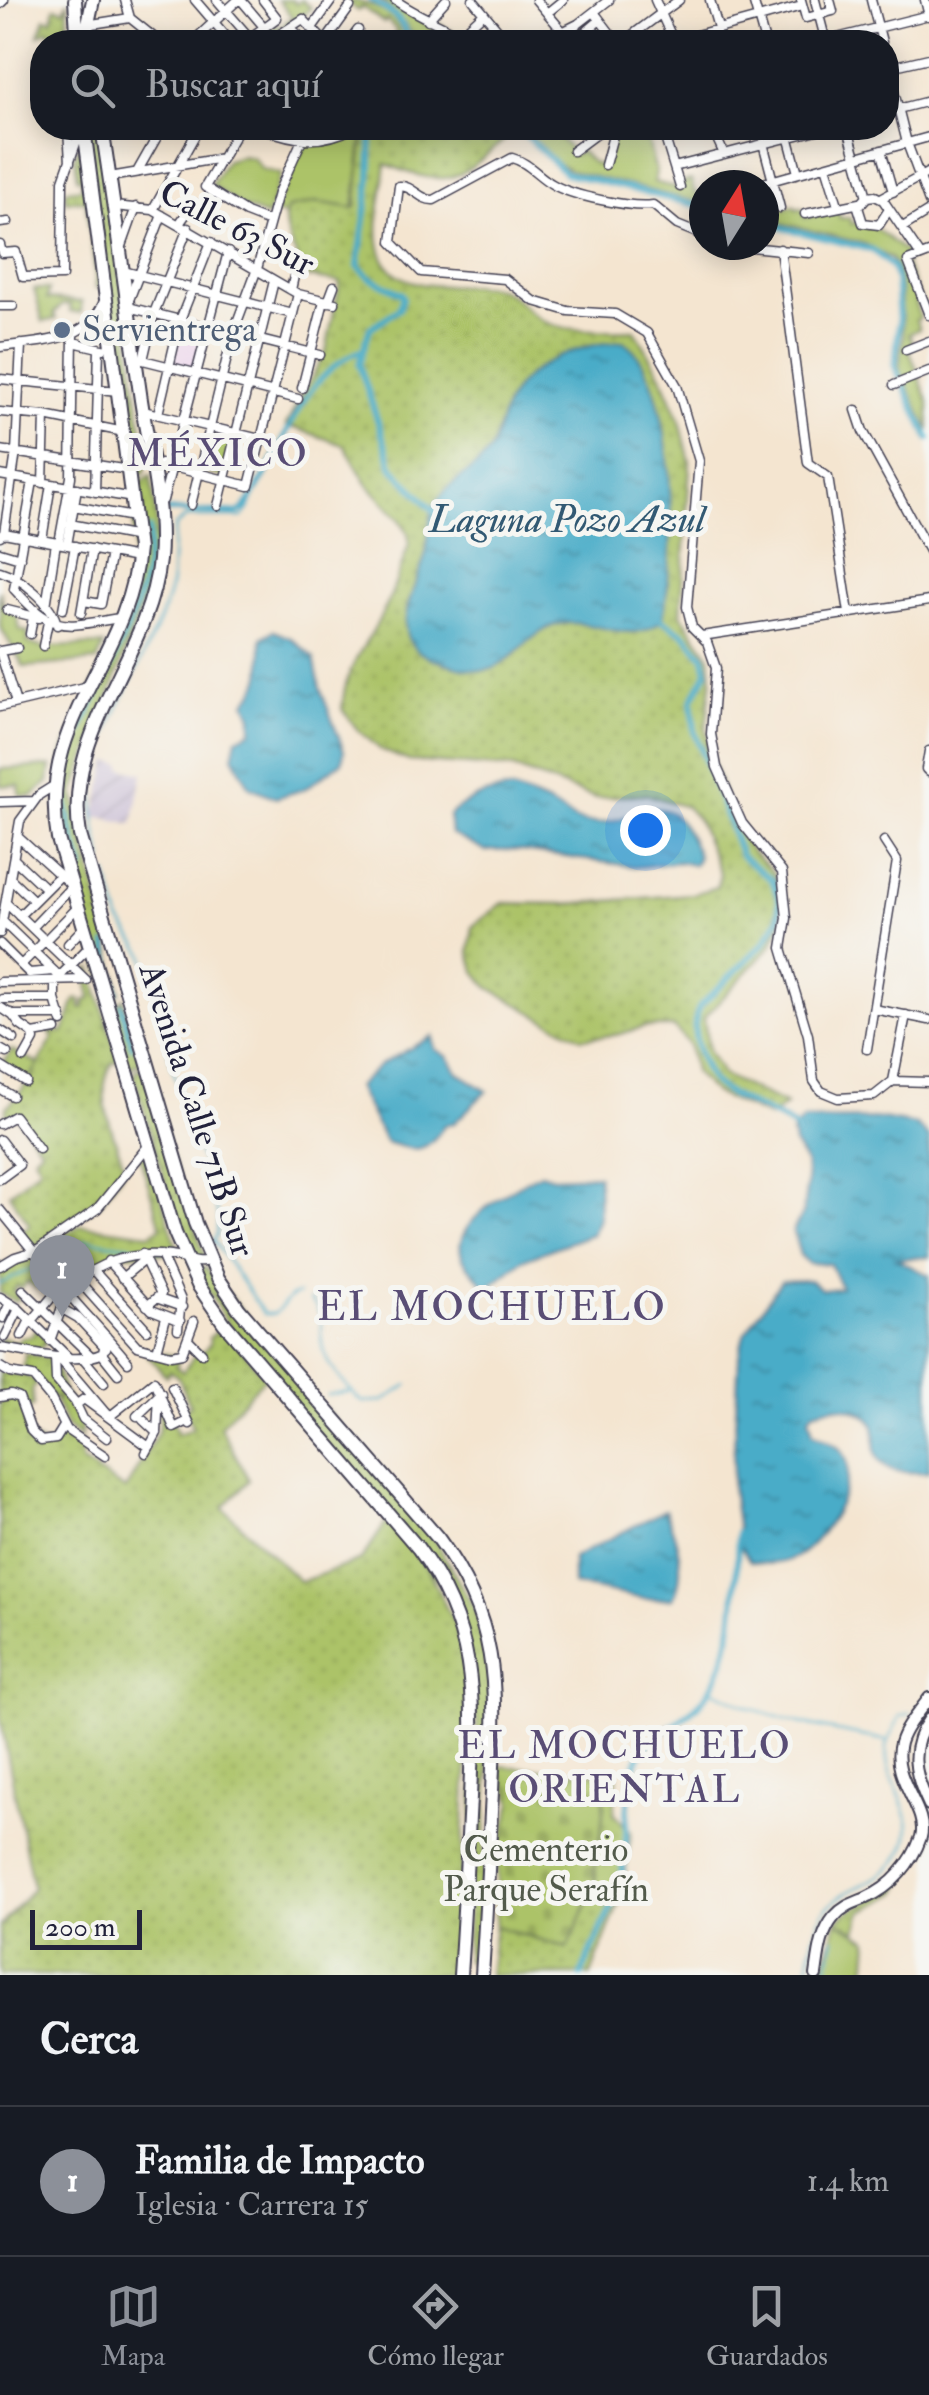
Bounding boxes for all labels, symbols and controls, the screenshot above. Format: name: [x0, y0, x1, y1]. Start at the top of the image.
search box: [30, 30, 899, 140]
icon: search: [65, 58, 120, 113]
text: Buscar aquí: [145, 61, 321, 109]
street label: Calle 63 Sur: [152, 170, 322, 286]
north arrow: [689, 170, 779, 260]
place label: Servientrega: [82, 308, 257, 352]
marker: Servientrega: [51, 319, 73, 341]
district label: MÉXICO: [127, 429, 309, 478]
water label: Laguna Pozo Azul: [427, 496, 708, 544]
your location: [620, 805, 671, 856]
street label: Avenida Calle 71B Sur: [128, 957, 265, 1262]
pin: 1: [30, 1234, 94, 1317]
district label: EL MOCHUELO: [317, 1282, 667, 1333]
district label: EL MOCHUELO ORIENTAL: [458, 1722, 792, 1814]
park label: Cementerio Parque Serafín: [443, 1828, 649, 1912]
scale bar: [30, 1905, 142, 1950]
text: 200 m: [45, 1910, 116, 1945]
text: Cerca: [40, 2014, 138, 2066]
text: Familia de Impacto: [135, 2137, 424, 2185]
text: 1: [67, 2161, 78, 2201]
text: 1.4 km: [807, 2161, 889, 2201]
text: Iglesia · Carrera 15: [135, 2185, 368, 2225]
tab: Mapa: [101, 2279, 165, 2374]
tab: Cómo llegar: [367, 2279, 504, 2374]
tab: Guardados: [706, 2279, 828, 2374]

